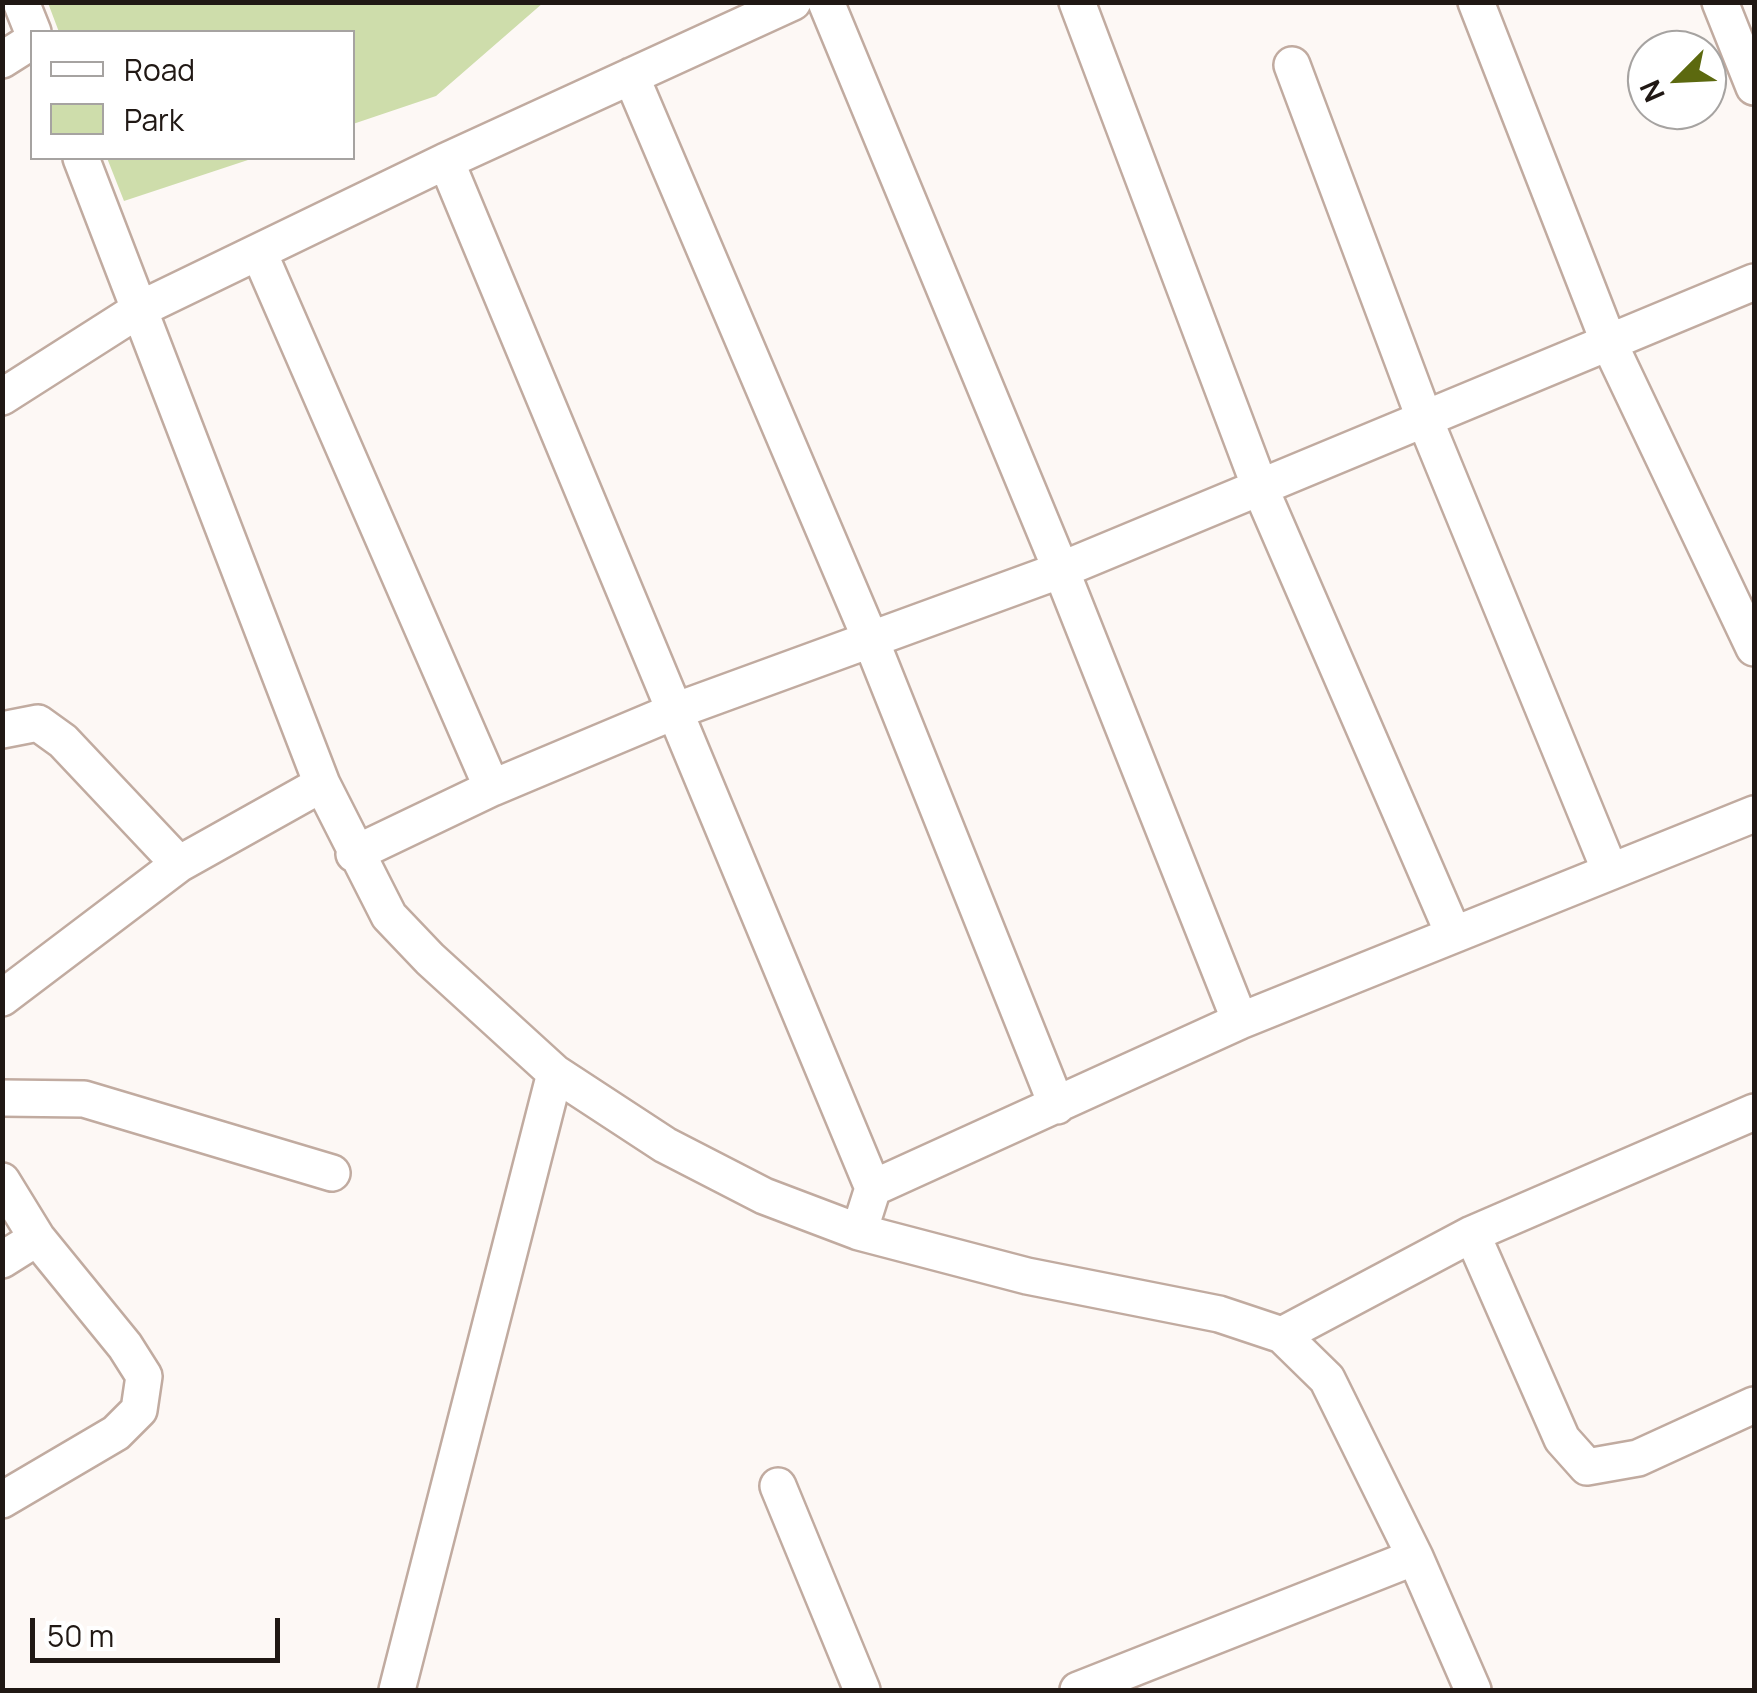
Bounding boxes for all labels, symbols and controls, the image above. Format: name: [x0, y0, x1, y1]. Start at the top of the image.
legend: [30, 30, 355, 160]
north arrow: [1627, 30, 1727, 130]
text: Road: [124, 49, 195, 90]
text: N: [1630, 74, 1673, 108]
text: Park: [124, 99, 184, 140]
scale bar: [35, 1598, 285, 1660]
text: 50 m: [47, 1615, 114, 1656]

